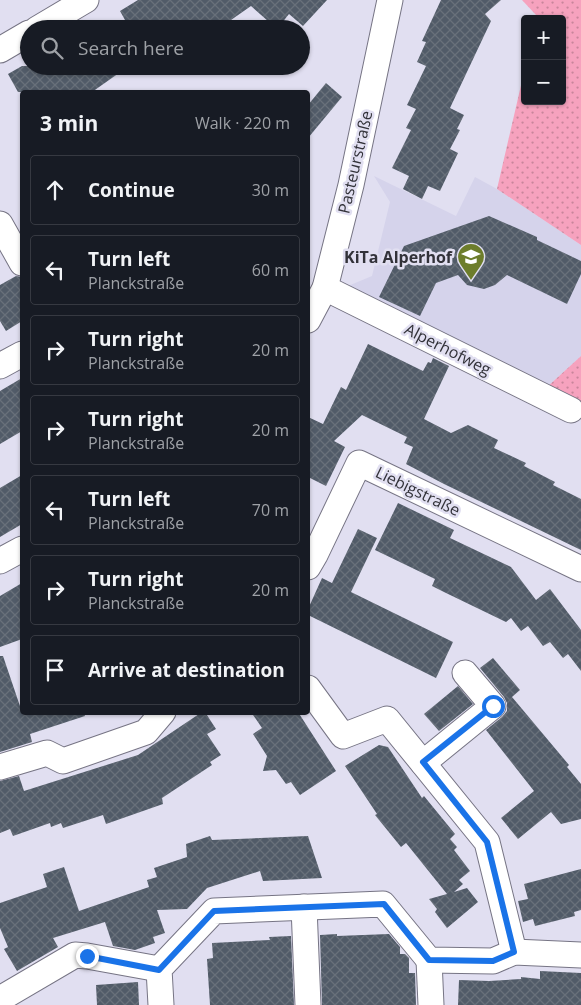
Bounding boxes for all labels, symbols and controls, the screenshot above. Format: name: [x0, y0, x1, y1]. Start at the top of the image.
map controls: [521, 15, 566, 105]
button: +: [521, 15, 566, 60]
search box: [20, 20, 310, 75]
icon: search: [38, 34, 66, 62]
text: Search here: [78, 35, 184, 61]
button: −: [521, 60, 566, 105]
street label: Pasteurstraße: [332, 108, 378, 216]
text: 3 min: [40, 109, 98, 137]
text: Walk · 220 m: [195, 112, 290, 134]
icon: ahead: [41, 176, 69, 204]
text: Continue: [88, 177, 175, 203]
text: 30 m: [252, 179, 289, 201]
school or university icon: KiTa Alperhof: [456, 242, 486, 281]
text: Turn left: [88, 246, 170, 272]
place label: KiTa Alperhof: [344, 246, 453, 268]
icon: left: [41, 256, 69, 284]
text: 60 m: [252, 259, 289, 281]
text: Planckstraße: [88, 272, 184, 294]
street label: Alperhofweg: [401, 318, 495, 380]
text: Turn right: [88, 326, 183, 352]
icon: right: [41, 336, 69, 364]
text: 20 m: [252, 339, 289, 361]
text: Planckstraße: [88, 352, 184, 374]
text: Turn right: [88, 406, 183, 432]
icon: right: [41, 416, 69, 444]
text: 20 m: [252, 419, 289, 441]
text: Planckstraße: [88, 432, 184, 454]
street label: Liebigstraße: [372, 461, 464, 521]
text: Turn left: [88, 486, 170, 512]
icon: left: [41, 496, 69, 524]
text: 70 m: [252, 499, 289, 521]
text: Planckstraße: [88, 512, 184, 534]
text: Turn right: [88, 566, 183, 592]
icon: right: [41, 576, 69, 604]
text: 20 m: [252, 579, 289, 601]
text: Planckstraße: [88, 592, 184, 614]
icon: arrive: [41, 656, 69, 684]
text: Arrive at destination: [88, 657, 285, 683]
route start: [482, 695, 505, 718]
route end: [76, 945, 99, 968]

